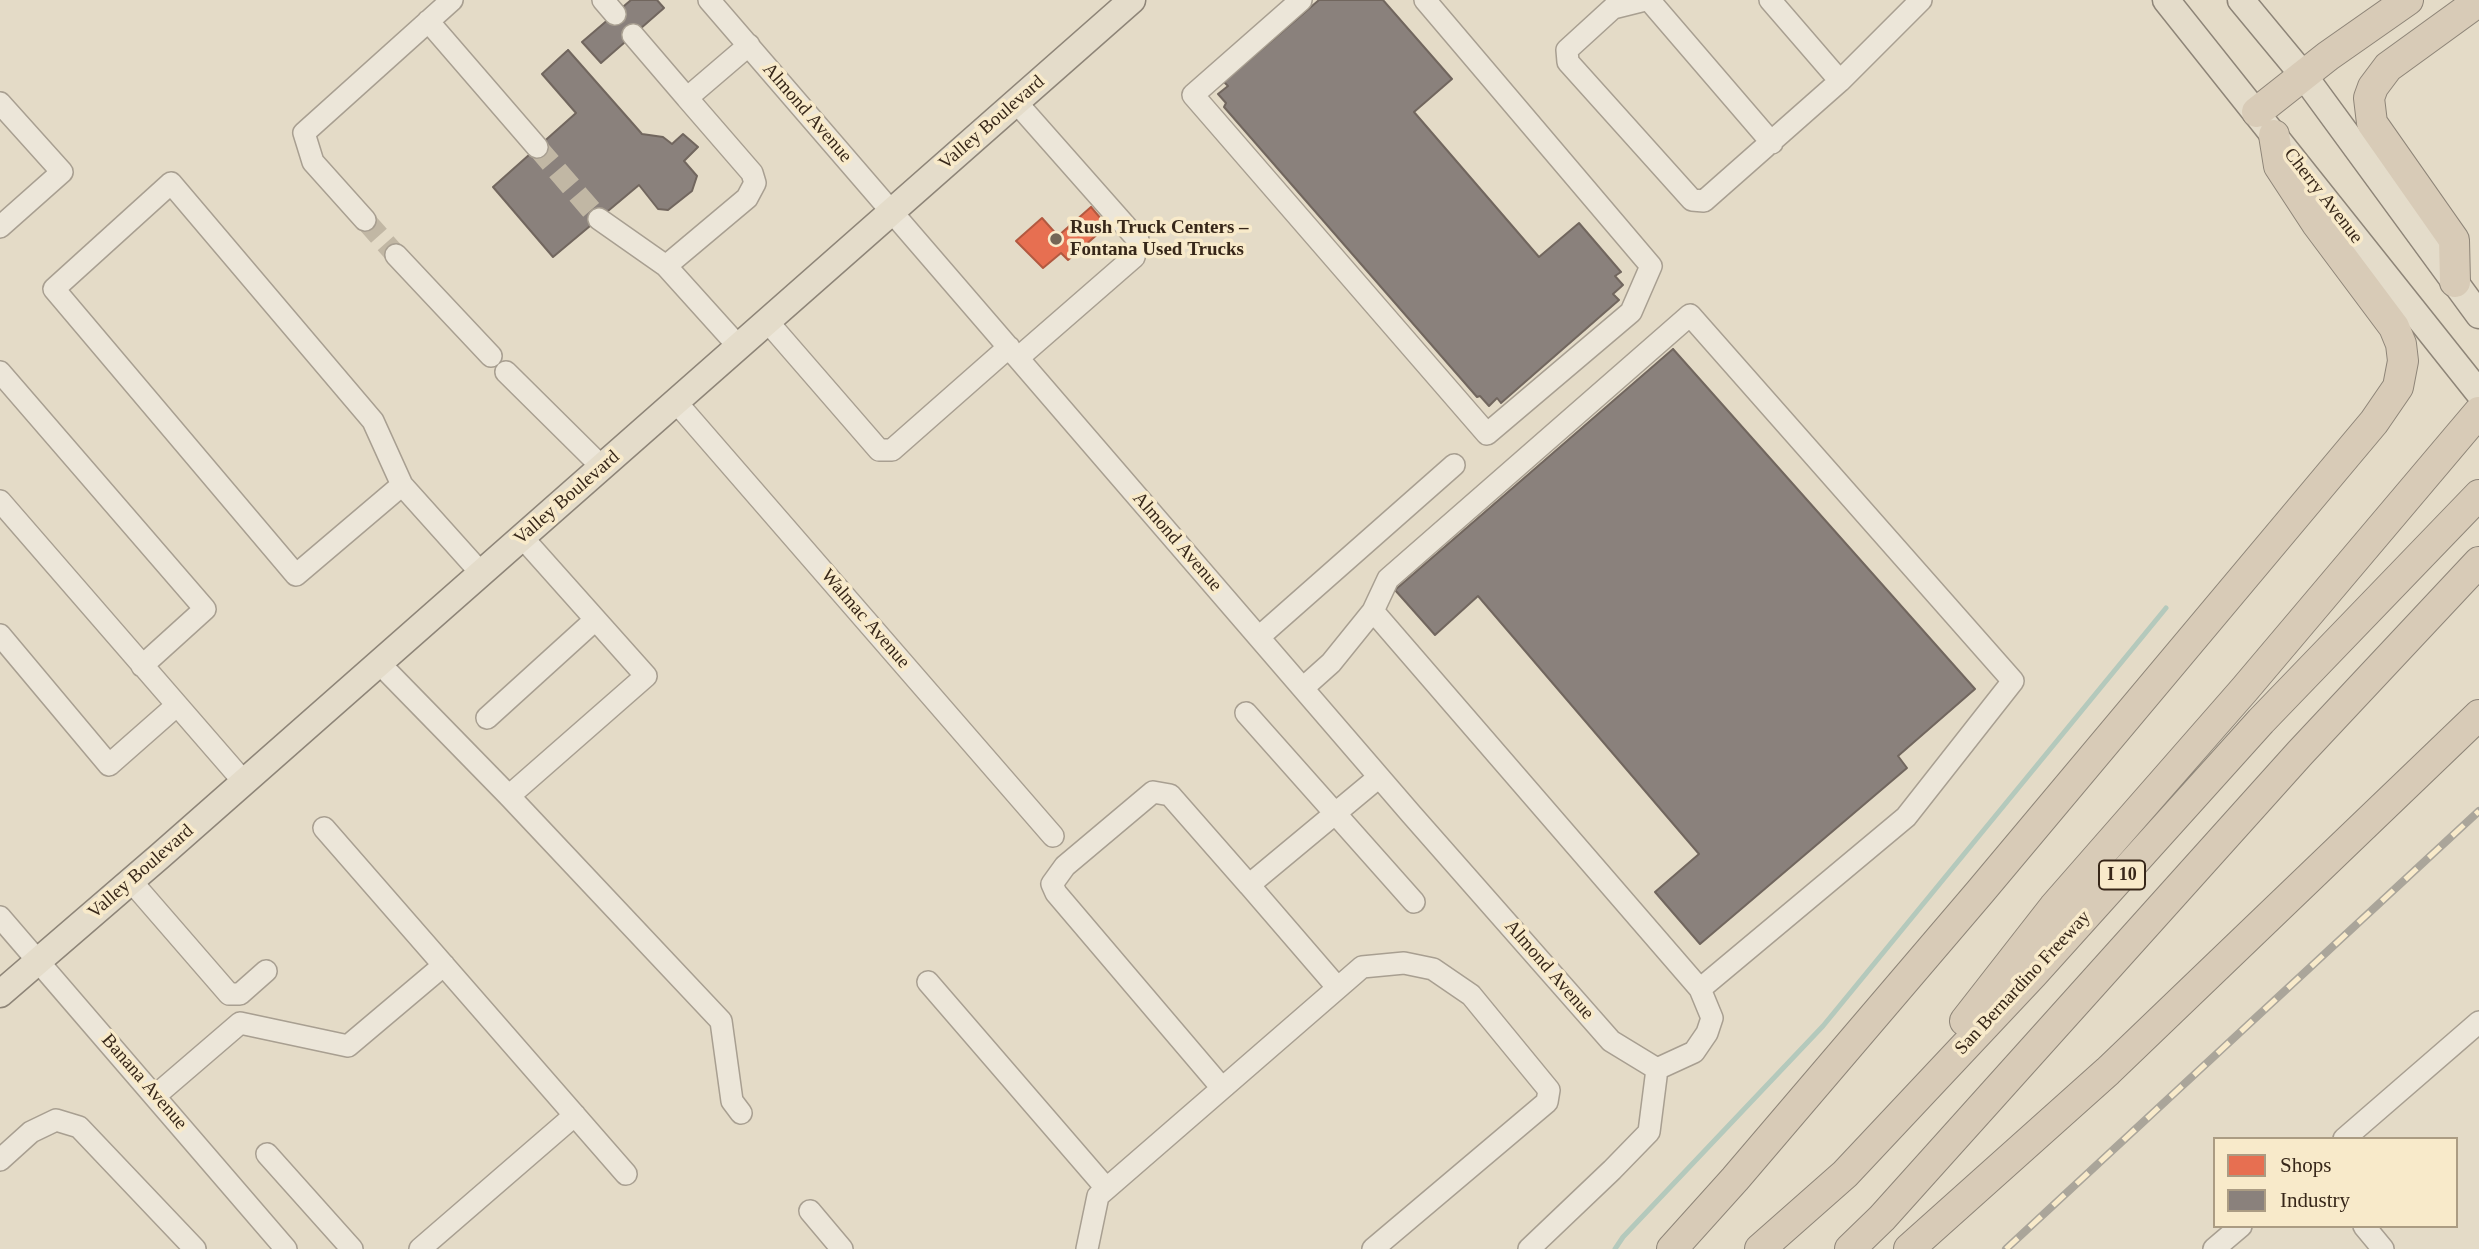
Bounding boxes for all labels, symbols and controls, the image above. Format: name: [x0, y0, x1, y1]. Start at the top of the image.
street label: Almond Avenue: [757, 58, 857, 168]
street label: Valley Boulevard: [935, 71, 1049, 175]
street label: Cherry Avenue: [2279, 144, 2367, 248]
place label: Rush Truck Centers – Fontana Used Trucks: [1070, 217, 1249, 261]
marker: Rush Truck Centers – Fontana Used Trucks: [1048, 231, 1064, 247]
street label: Valley Boulevard: [510, 446, 624, 550]
street label: Almond Avenue: [1127, 487, 1227, 597]
street label: Walmac Avenue: [816, 565, 914, 673]
street label: Valley Boulevard: [84, 820, 198, 924]
road number: I 10: [2099, 860, 2145, 890]
street label: San Bernardino Freeway: [1950, 906, 2096, 1060]
street label: Almond Avenue: [1499, 915, 1599, 1025]
street label: Banana Avenue: [96, 1029, 192, 1135]
legend: [2213, 1137, 2458, 1228]
text: Shops: [2280, 1153, 2331, 1177]
text: Industry: [2280, 1188, 2350, 1212]

